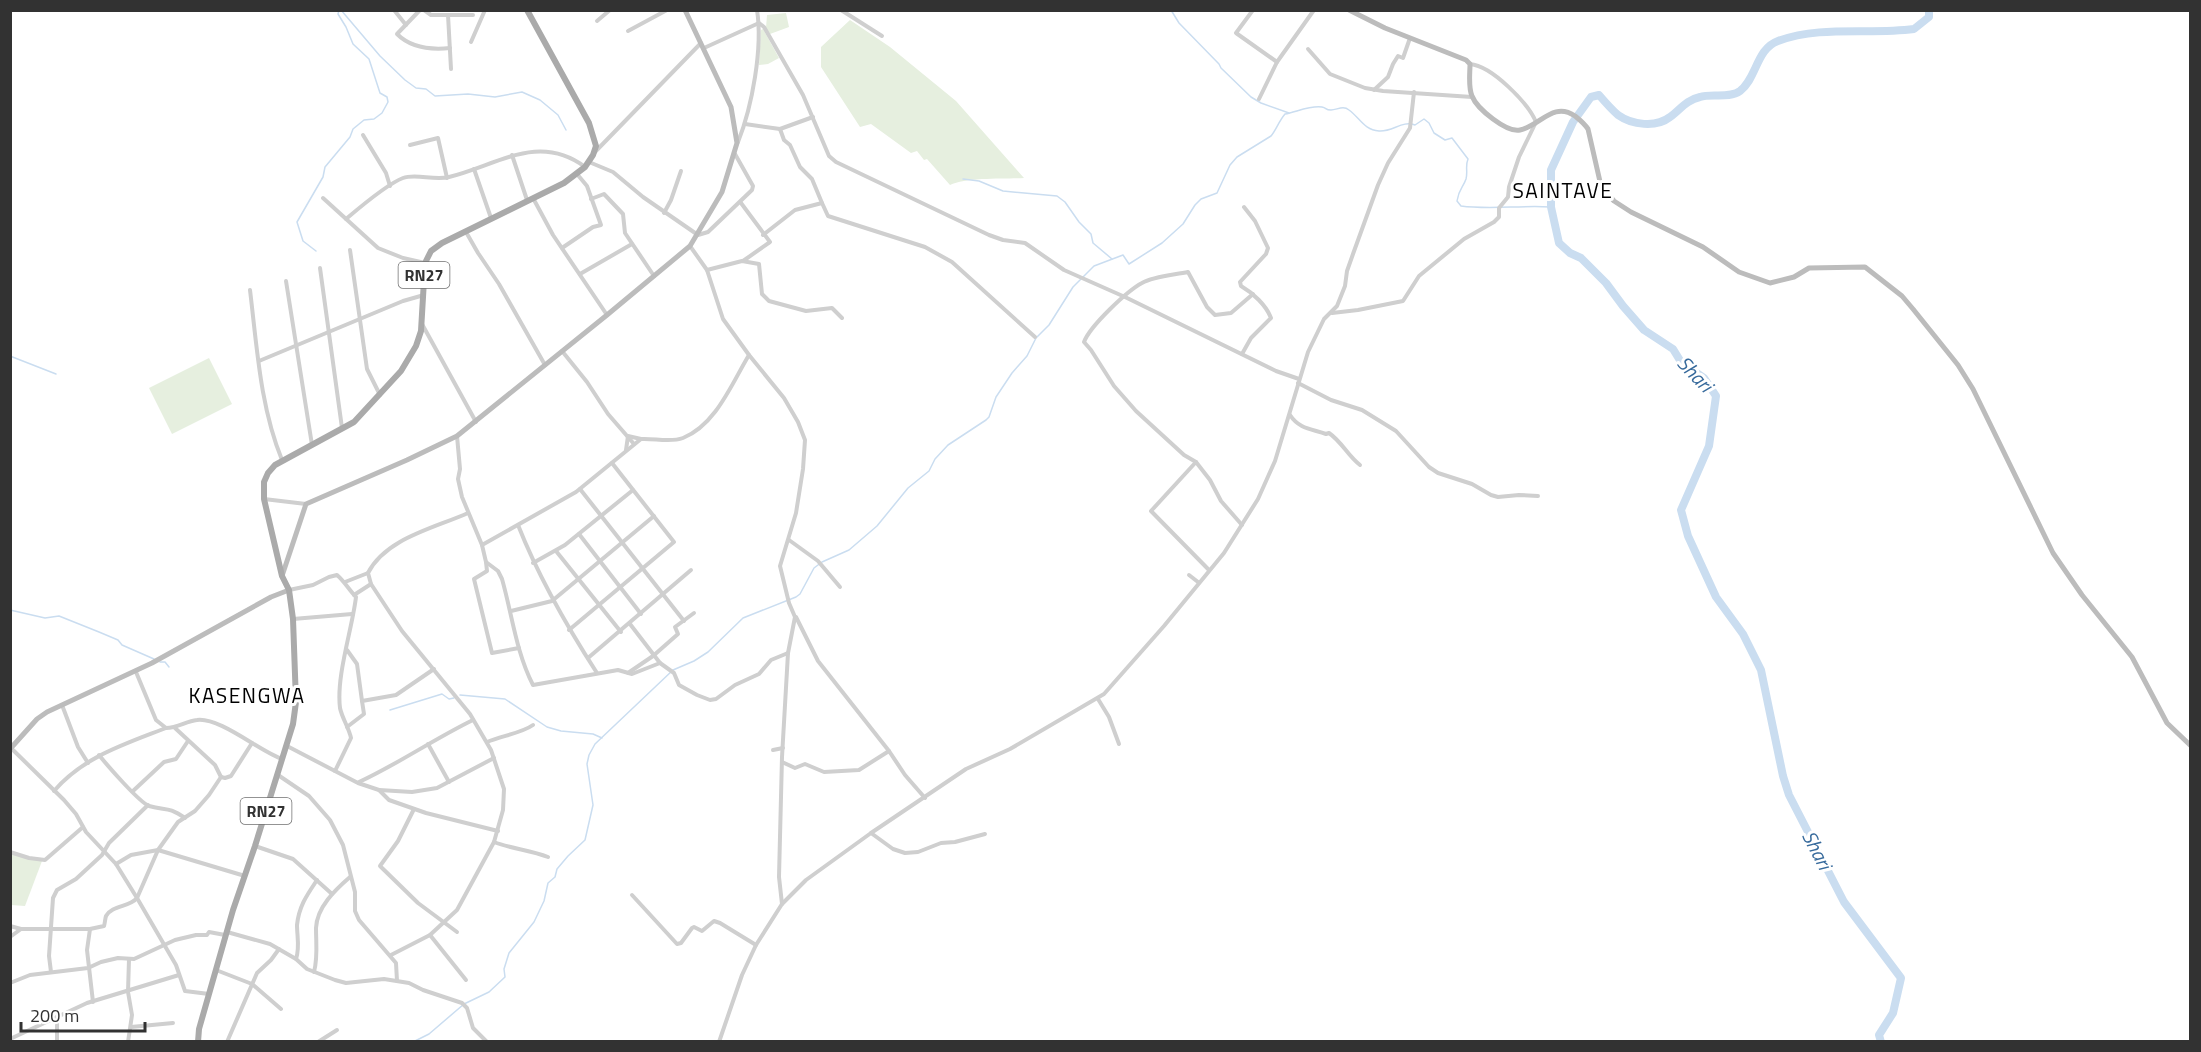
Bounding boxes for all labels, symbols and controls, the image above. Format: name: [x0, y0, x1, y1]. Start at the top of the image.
district label: SAINTAVE: [1513, 174, 1613, 206]
road number: RN27: [398, 262, 450, 288]
water label: Shari: [1670, 348, 1723, 401]
district label: KASENGWA: [188, 679, 306, 711]
road number: RN27: [240, 798, 292, 824]
water label: Shari: [1794, 825, 1842, 877]
scale bar: [21, 995, 146, 1033]
text: 200 m: [30, 1002, 79, 1029]

